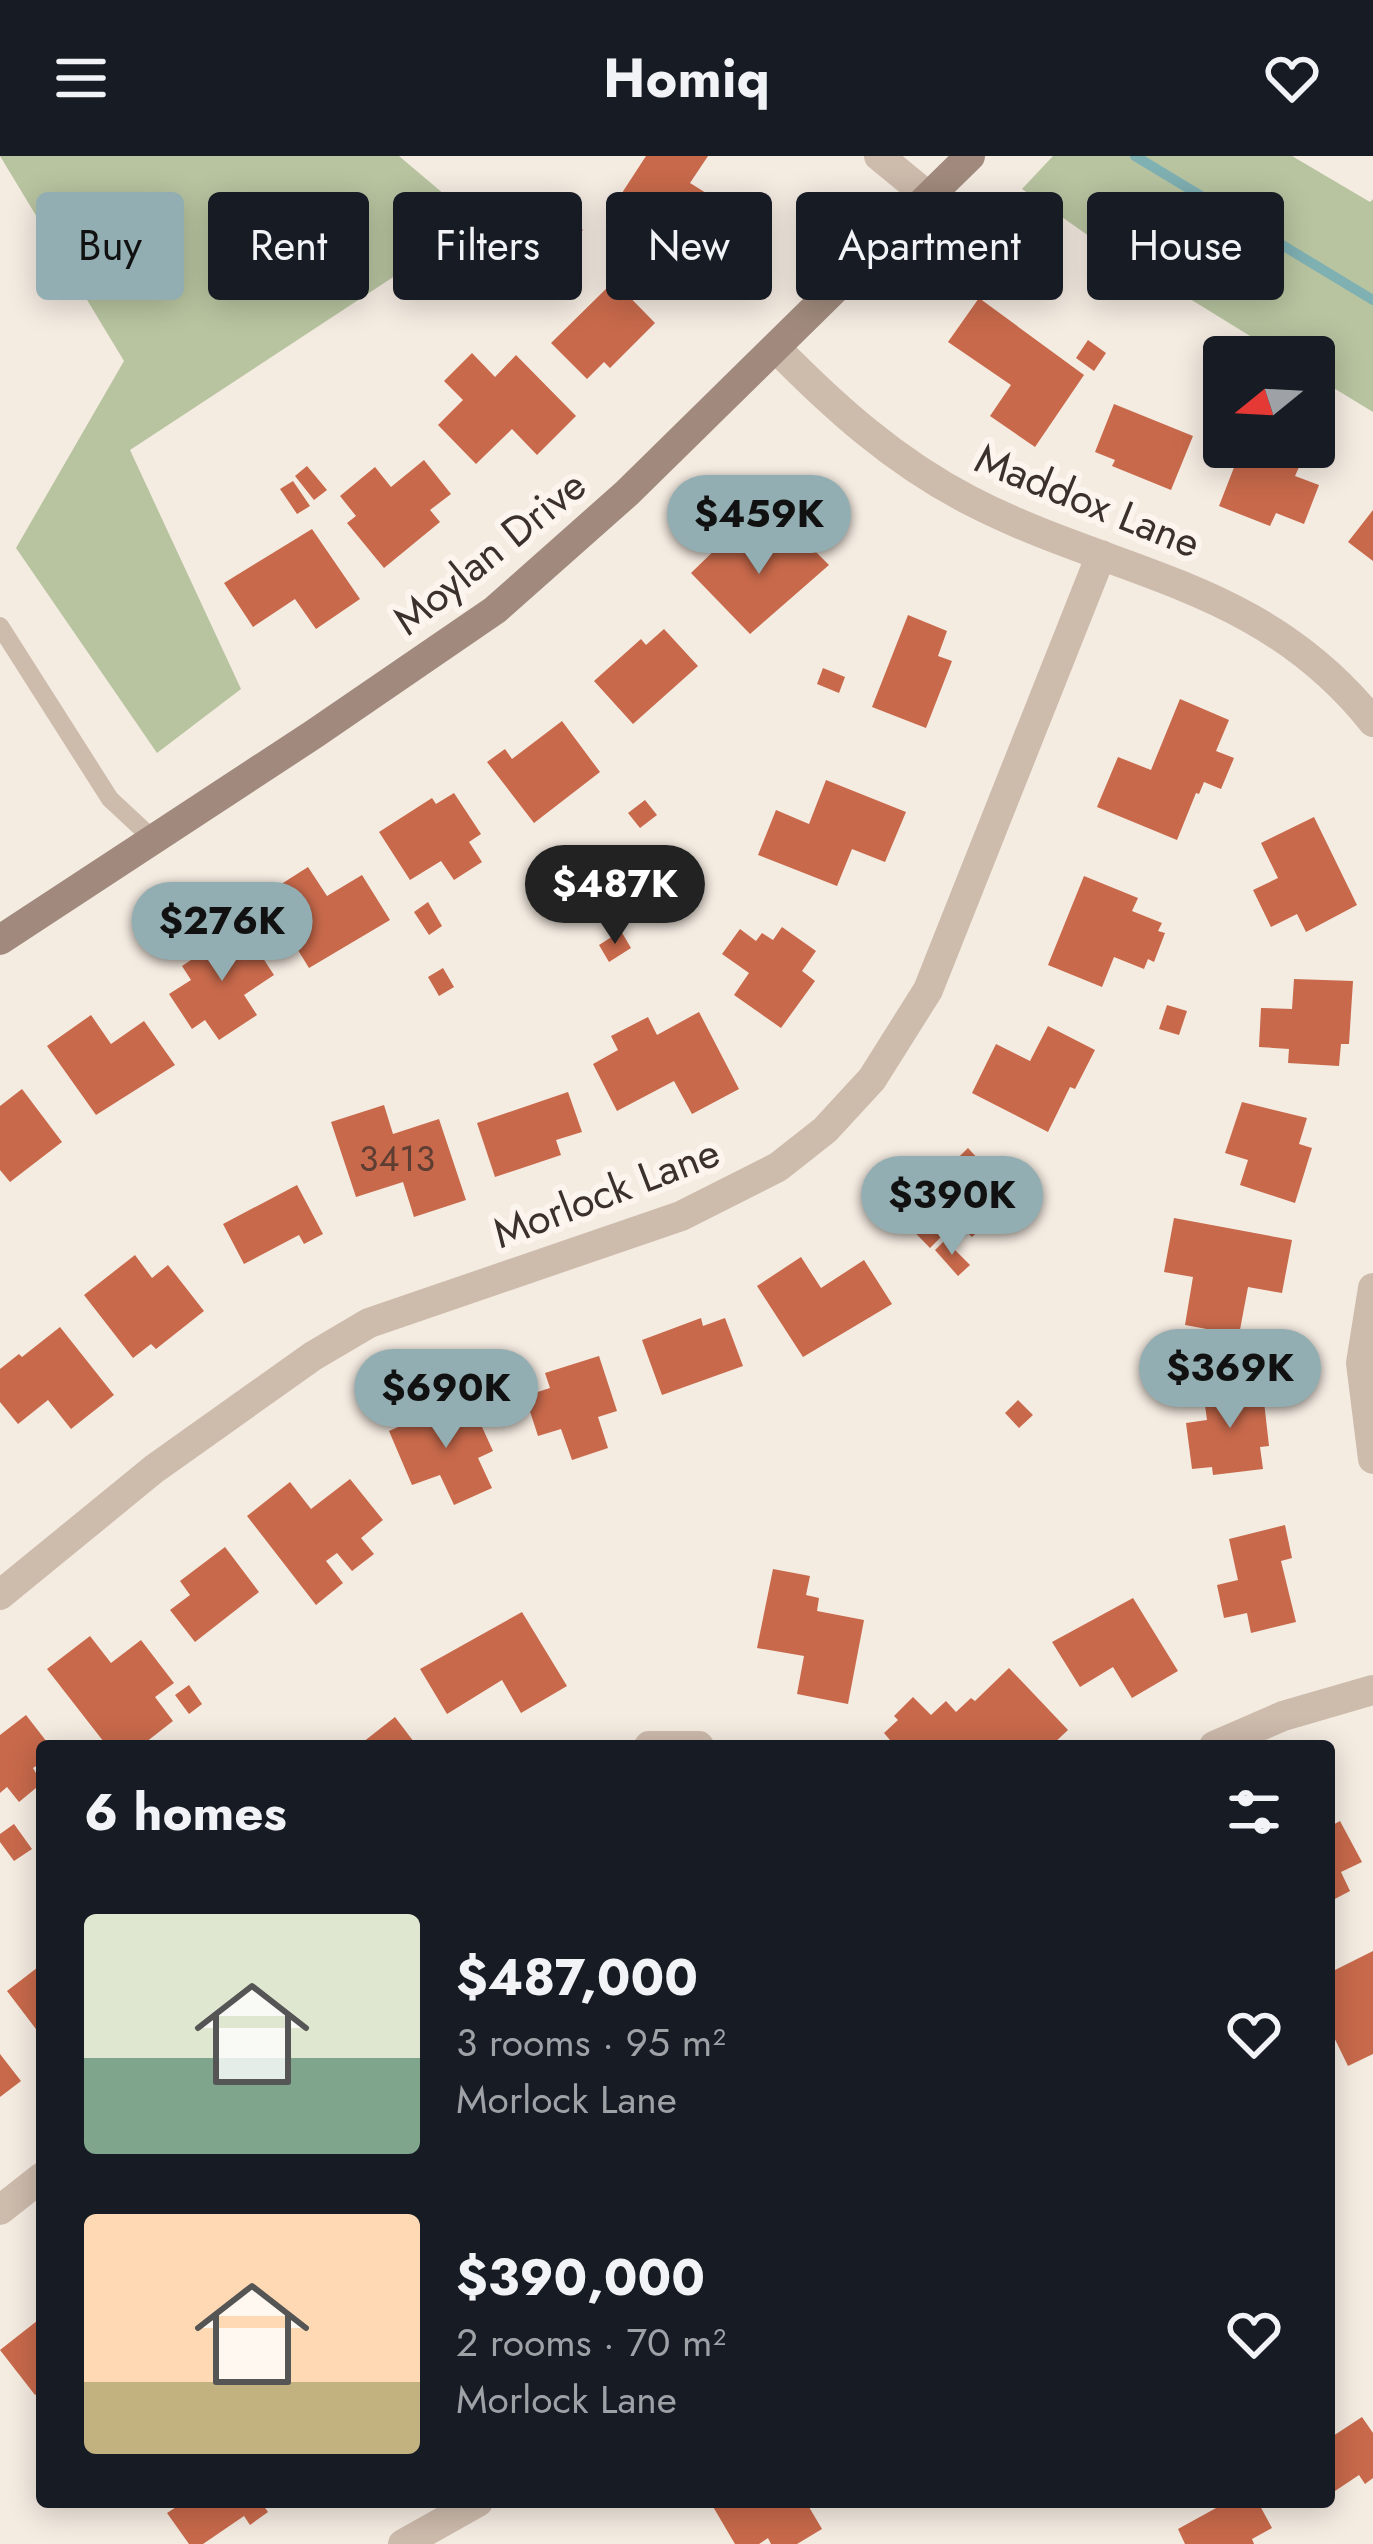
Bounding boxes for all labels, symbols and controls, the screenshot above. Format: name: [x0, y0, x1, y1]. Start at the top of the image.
text: Homiq: [603, 39, 770, 117]
icon: menu: [48, 45, 114, 111]
icon: heart: [1259, 45, 1325, 111]
chip: Buy: [36, 192, 184, 300]
chip: Rent: [208, 192, 369, 300]
chip: Filters: [393, 192, 582, 300]
chip: New: [606, 192, 772, 300]
chip: Apartment: [796, 192, 1063, 300]
chip: House: [1087, 192, 1284, 300]
north arrow: [1203, 336, 1335, 468]
map controls: [1203, 336, 1335, 468]
street label: Maddox Lane: [966, 428, 1209, 573]
street label: Moylan Drive: [380, 455, 599, 649]
pin: $459K: [675, 475, 843, 577]
text: $459K: [694, 485, 824, 542]
pin: $487K: [531, 845, 699, 947]
text: $487K: [552, 855, 678, 912]
pin: $276K: [138, 882, 306, 984]
text: $276K: [159, 892, 285, 949]
street label: Morlock Lane: [484, 1121, 728, 1264]
house number: 3413: [359, 1132, 435, 1184]
pin: $390K: [868, 1156, 1036, 1258]
text: $390K: [888, 1166, 1016, 1223]
pin: $369K: [1146, 1329, 1314, 1431]
text: $369K: [1166, 1339, 1294, 1396]
pin: $690K: [362, 1349, 530, 1451]
text: $690K: [381, 1359, 511, 1416]
text: 6 homes: [84, 1775, 287, 1849]
icon: filters: [1221, 1779, 1287, 1845]
text: $487,000: [456, 1940, 698, 2014]
icon: home: [180, 1962, 324, 2106]
icon: heart: [1221, 2001, 1287, 2067]
text: 3 rooms · 95 m²: [456, 2014, 726, 2071]
text: Morlock Lane: [456, 2071, 677, 2128]
text: $390,000: [456, 2240, 705, 2314]
icon: home: [180, 2262, 324, 2406]
icon: heart: [1221, 2301, 1287, 2367]
text: 2 rooms · 70 m²: [456, 2314, 726, 2371]
text: Morlock Lane: [456, 2371, 677, 2428]

